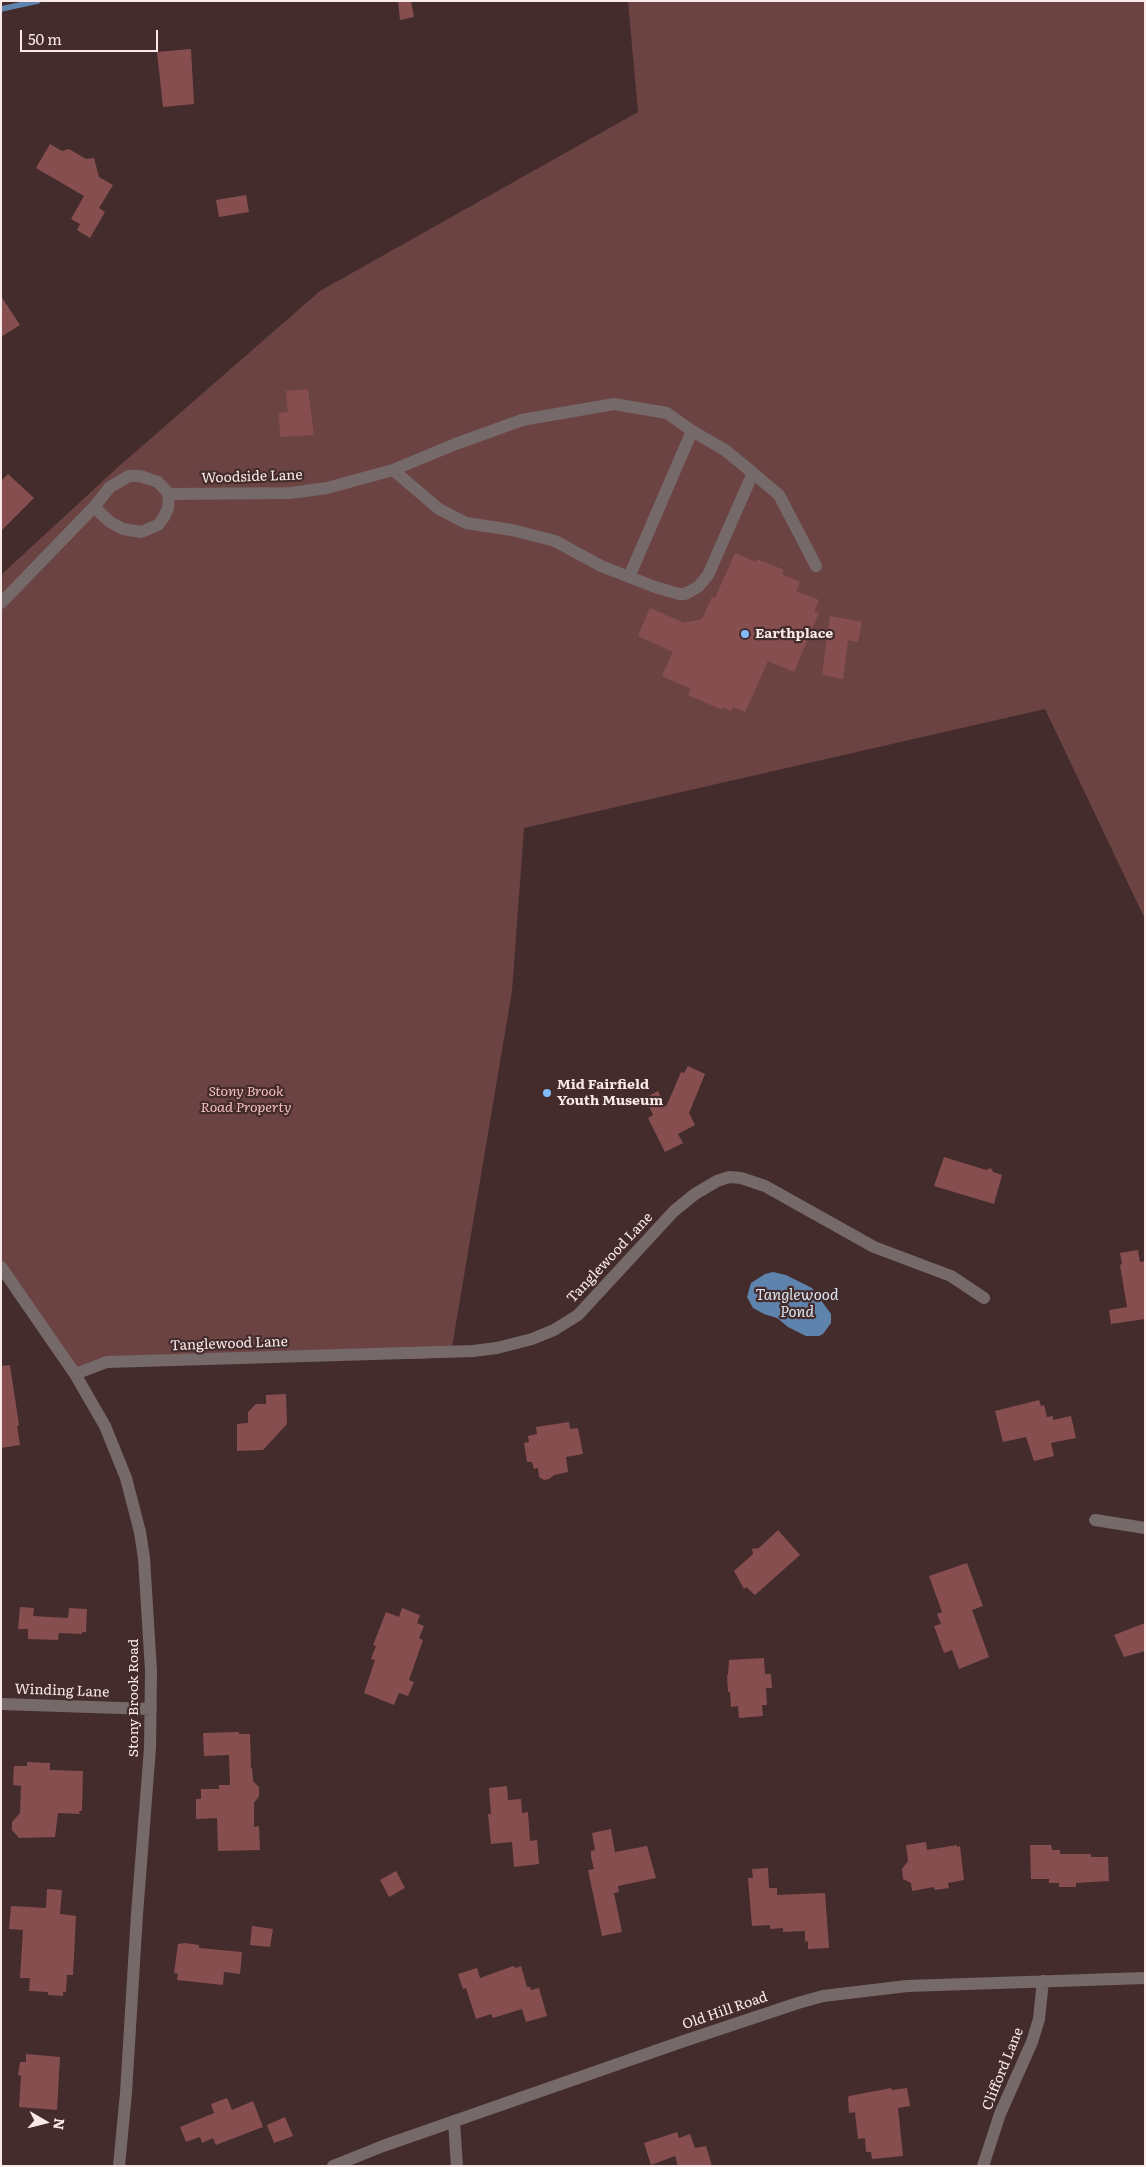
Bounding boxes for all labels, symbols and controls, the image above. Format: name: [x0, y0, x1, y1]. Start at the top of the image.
scale bar: [22, 20, 160, 52]
text: 50 m: [28, 27, 62, 50]
street label: Woodside Lane: [201, 467, 303, 487]
place label: Earthplace: [755, 626, 833, 642]
marker: Earthplace: [739, 628, 751, 640]
place label: Mid Fairfield Youth Museum: [557, 1077, 663, 1110]
park label: Stony Brook Road Property: [201, 1084, 291, 1116]
marker: Mid Fairfield Youth Museum: [541, 1087, 553, 1099]
street label: Tanglewood Lane: [564, 1209, 656, 1307]
water label: Tanglewood Pond: [755, 1287, 839, 1322]
street label: Tanglewood Lane: [170, 1334, 288, 1354]
street label: Stony Brook Road: [126, 1639, 142, 1757]
street label: Winding Lane: [14, 1681, 110, 1701]
street label: Old Hill Road: [680, 1989, 770, 2033]
street label: Clifford Lane: [979, 2025, 1027, 2113]
north arrow: [20, 2097, 70, 2147]
text: N: [49, 2117, 71, 2131]

